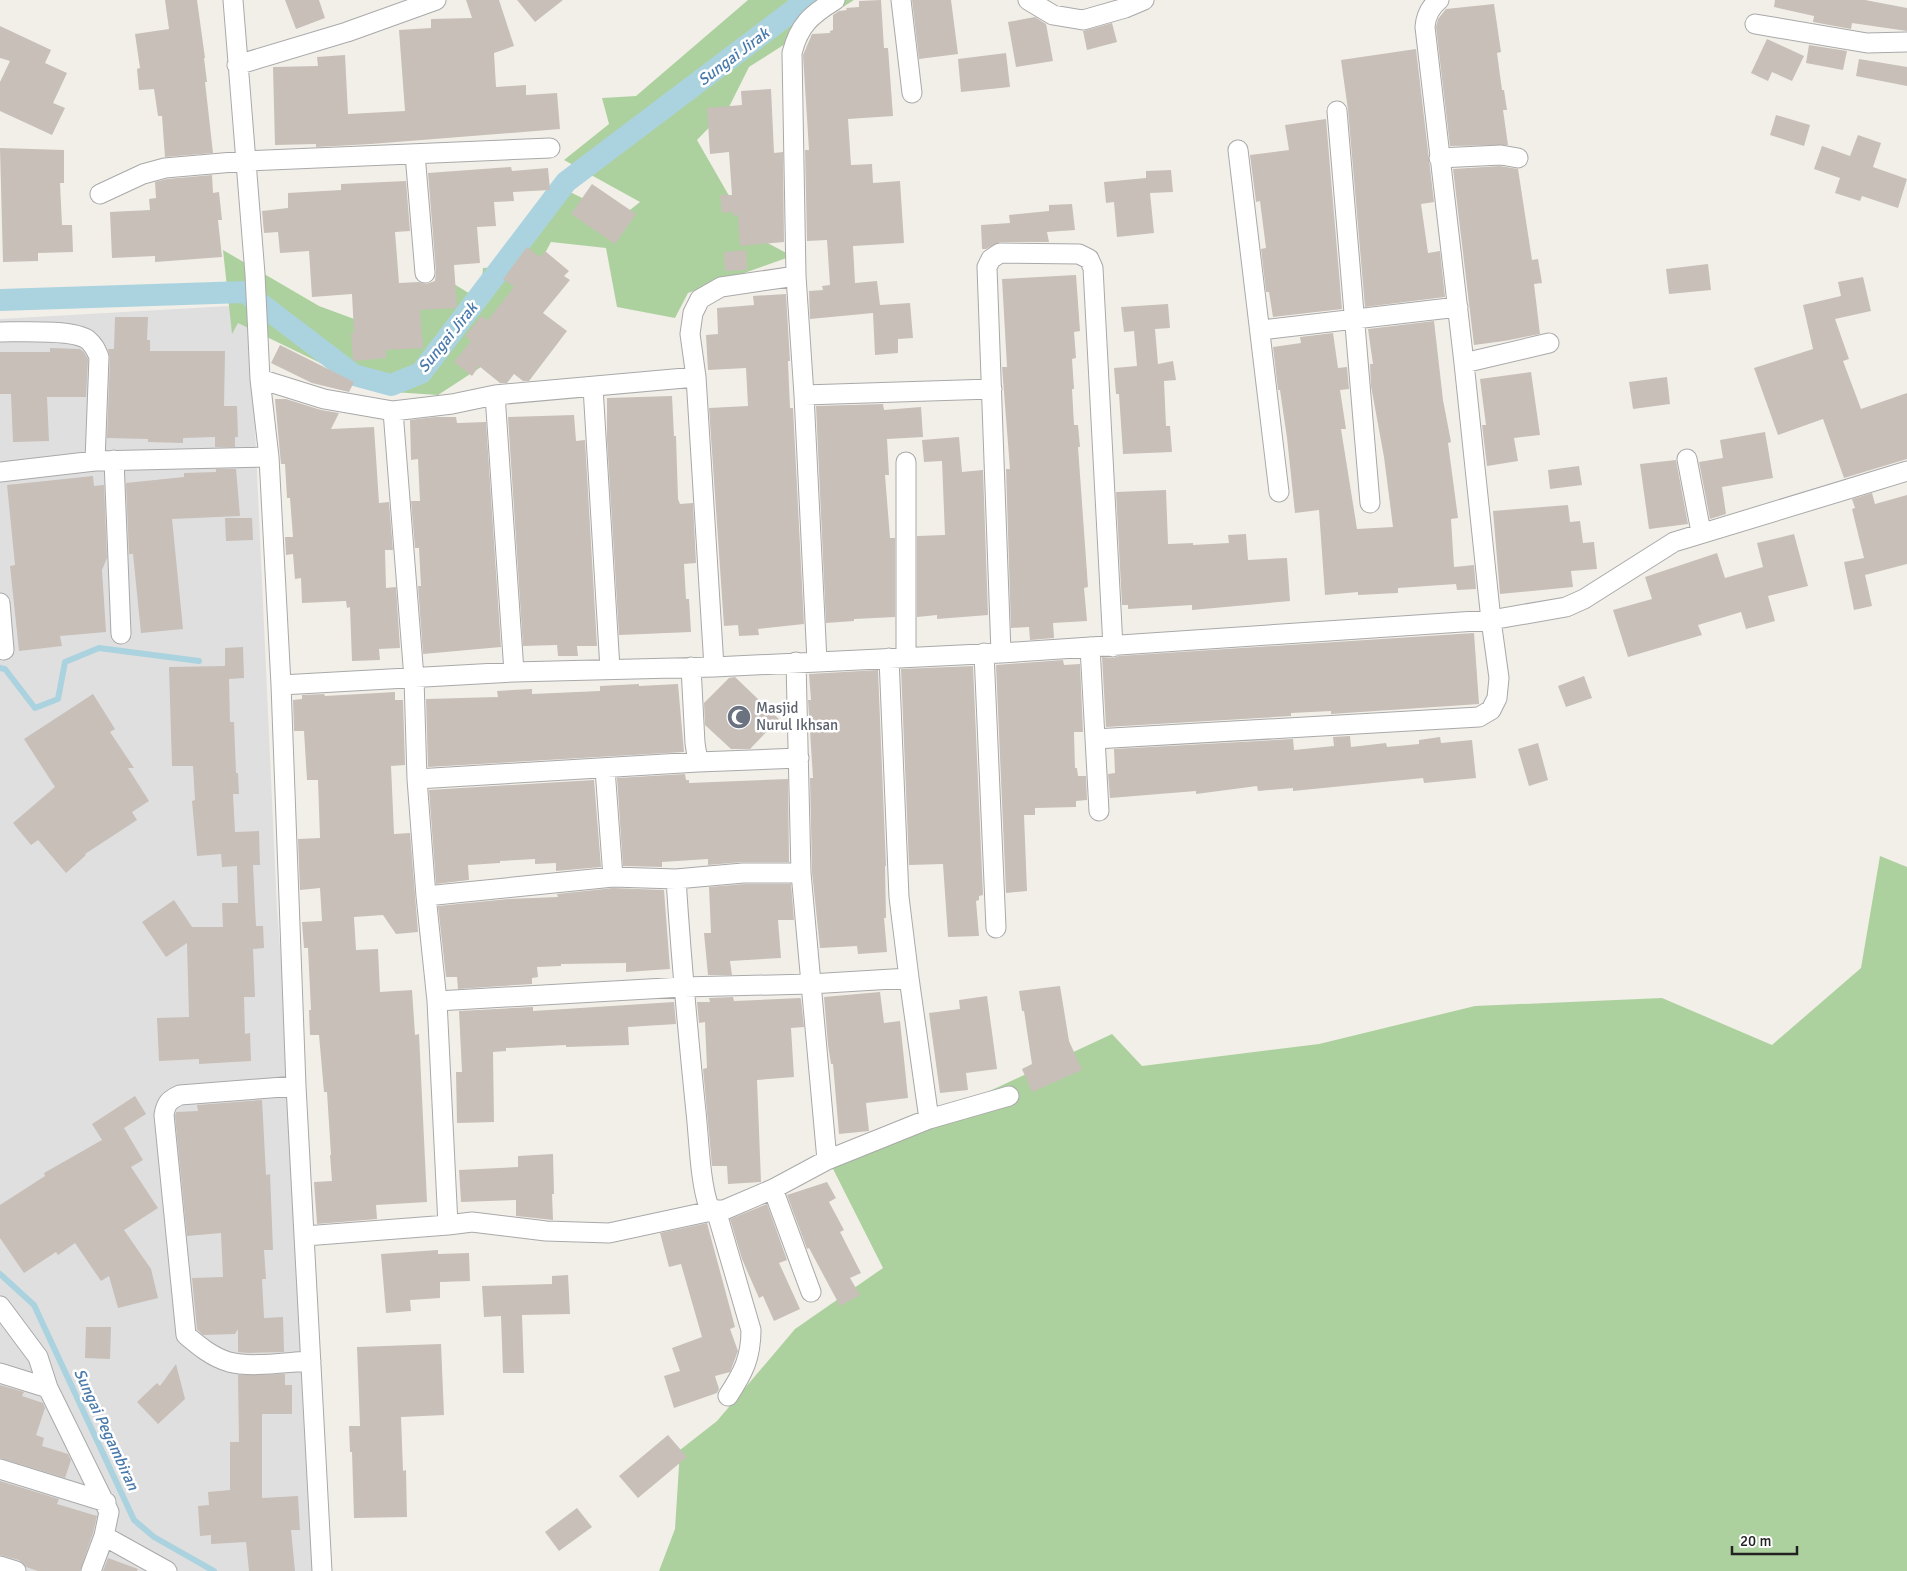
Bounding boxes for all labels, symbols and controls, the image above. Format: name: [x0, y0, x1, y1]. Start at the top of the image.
water label: Sungai Jirak: [694, 22, 775, 90]
water label: Sungai Jirak: [414, 297, 483, 377]
place label: Masjid Nurul Ikhsan: [756, 699, 838, 734]
mosque icon: Masjid Nurul Ikhsan: [726, 704, 752, 730]
water label: Sungai Pegambiran: [69, 1365, 144, 1495]
scale bar: [1732, 1524, 1797, 1556]
text: 20 m: [1740, 1532, 1771, 1550]

